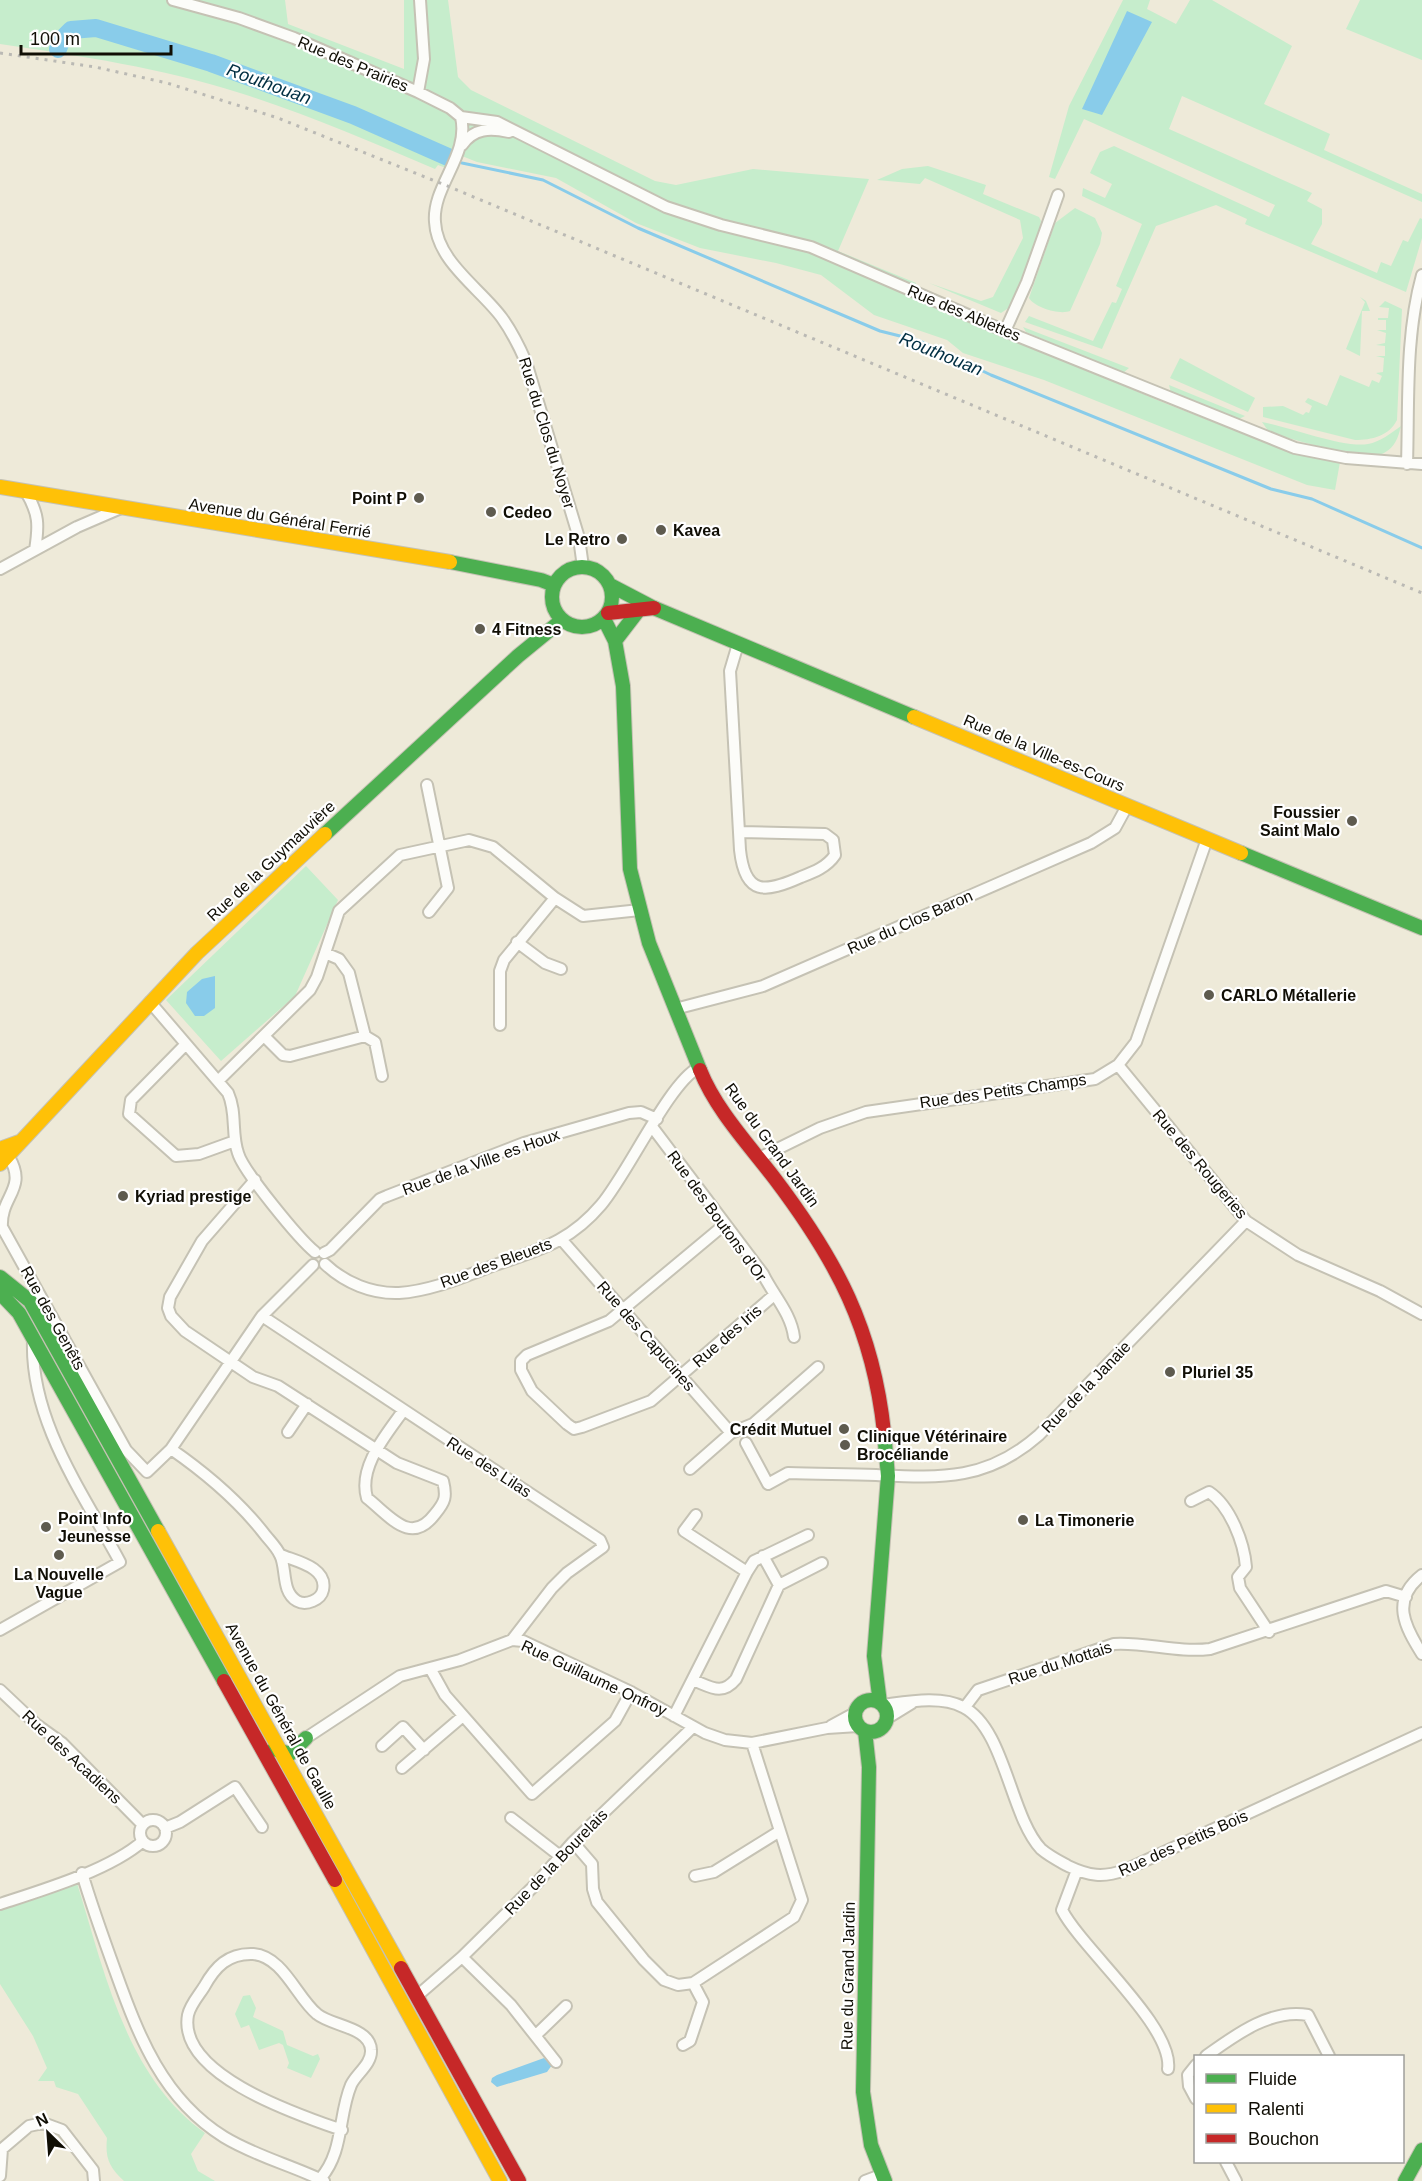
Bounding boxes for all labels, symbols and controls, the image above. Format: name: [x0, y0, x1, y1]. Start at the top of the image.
scale bar: [21, 18, 171, 56]
text: 100 m: [30, 29, 80, 49]
street label: Rue des Prairies: [295, 33, 411, 95]
water label: Routhouan: [224, 60, 314, 108]
street label: Rue des Ablettes: [905, 282, 1023, 344]
water label: Routhouan: [896, 328, 986, 380]
street label: Rue du Clos du Noyer: [516, 355, 578, 511]
place label: Point P: [352, 490, 407, 507]
marker: Point P: [412, 491, 426, 505]
street label: Avenue du Général Ferrié: [188, 495, 372, 541]
place label: Cedeo: [503, 504, 552, 521]
marker: Cedeo: [484, 505, 498, 519]
place label: Kavea: [673, 522, 720, 539]
marker: Kavea: [654, 523, 668, 537]
place label: Le Retro: [545, 531, 610, 548]
marker: Le Retro: [615, 532, 629, 546]
place label: 4 Fitness: [492, 621, 561, 638]
marker: 4 Fitness: [473, 622, 487, 636]
street label: Rue de la Ville-es-Cours: [961, 711, 1127, 795]
street label: Rue de la Guymauvière: [204, 797, 338, 925]
place label: Foussier Saint Malo: [1260, 804, 1340, 839]
marker: Foussier Saint Malo: [1345, 814, 1359, 828]
street label: Rue du Clos Baron: [845, 887, 975, 957]
place label: CARLO Métallerie: [1221, 987, 1356, 1004]
marker: CARLO Métallerie: [1202, 988, 1216, 1002]
street label: Rue des Petits Champs: [919, 1071, 1087, 1111]
street label: Rue du Grand Jardin: [721, 1080, 823, 1210]
street label: Rue des Rougeries: [1149, 1106, 1251, 1222]
street label: Rue de la Ville es Houx: [400, 1126, 562, 1198]
street label: Rue des Boutons d'Or: [664, 1148, 770, 1285]
place label: Kyriad prestige: [135, 1188, 252, 1205]
marker: Kyriad prestige: [116, 1189, 130, 1203]
street label: Rue des Bleuets: [438, 1235, 554, 1291]
street label: Rue des Genêts: [18, 1263, 88, 1373]
street label: Rue des Capucines: [594, 1278, 698, 1394]
street label: Rue des Iris: [689, 1302, 765, 1370]
street label: Rue de la Janaie: [1038, 1338, 1134, 1436]
place label: Pluriel 35: [1182, 1364, 1253, 1381]
marker: Pluriel 35: [1163, 1365, 1177, 1379]
place label: Crédit Mutuel: [730, 1421, 832, 1438]
marker: Crédit Mutuel: [837, 1422, 851, 1436]
place label: Clinique Vétérinaire Brocéliande: [857, 1428, 1007, 1463]
street label: Rue des Lilas: [444, 1433, 534, 1501]
marker: Clinique Vétérinaire Brocéliande: [838, 1438, 852, 1452]
place label: Point Info Jeunesse: [58, 1510, 132, 1545]
place label: La Timonerie: [1035, 1512, 1134, 1529]
marker: La Timonerie: [1016, 1513, 1030, 1527]
marker: Point Info Jeunesse: [39, 1520, 53, 1534]
marker: La Nouvelle Vague: [52, 1548, 66, 1562]
place label: La Nouvelle Vague: [14, 1566, 104, 1601]
street label: Avenue du Général de Gaulle: [223, 1620, 340, 1812]
street label: Rue Guillaume Onfroy: [519, 1637, 669, 1719]
street label: Rue du Mottais: [1006, 1638, 1114, 1688]
street label: Rue des Acadiens: [19, 1707, 125, 1807]
street label: Rue de la Bourelais: [501, 1806, 611, 1918]
street label: Rue des Petits Bois: [1116, 1807, 1250, 1879]
street label: Rue du Grand Jardin: [838, 1902, 858, 2050]
legend: [1194, 2055, 1404, 2163]
text: Fluide: [1248, 2069, 1297, 2089]
text: Ralenti: [1248, 2099, 1304, 2119]
north arrow: [18, 2103, 78, 2163]
text: N: [33, 2110, 51, 2130]
text: Bouchon: [1248, 2129, 1319, 2149]

